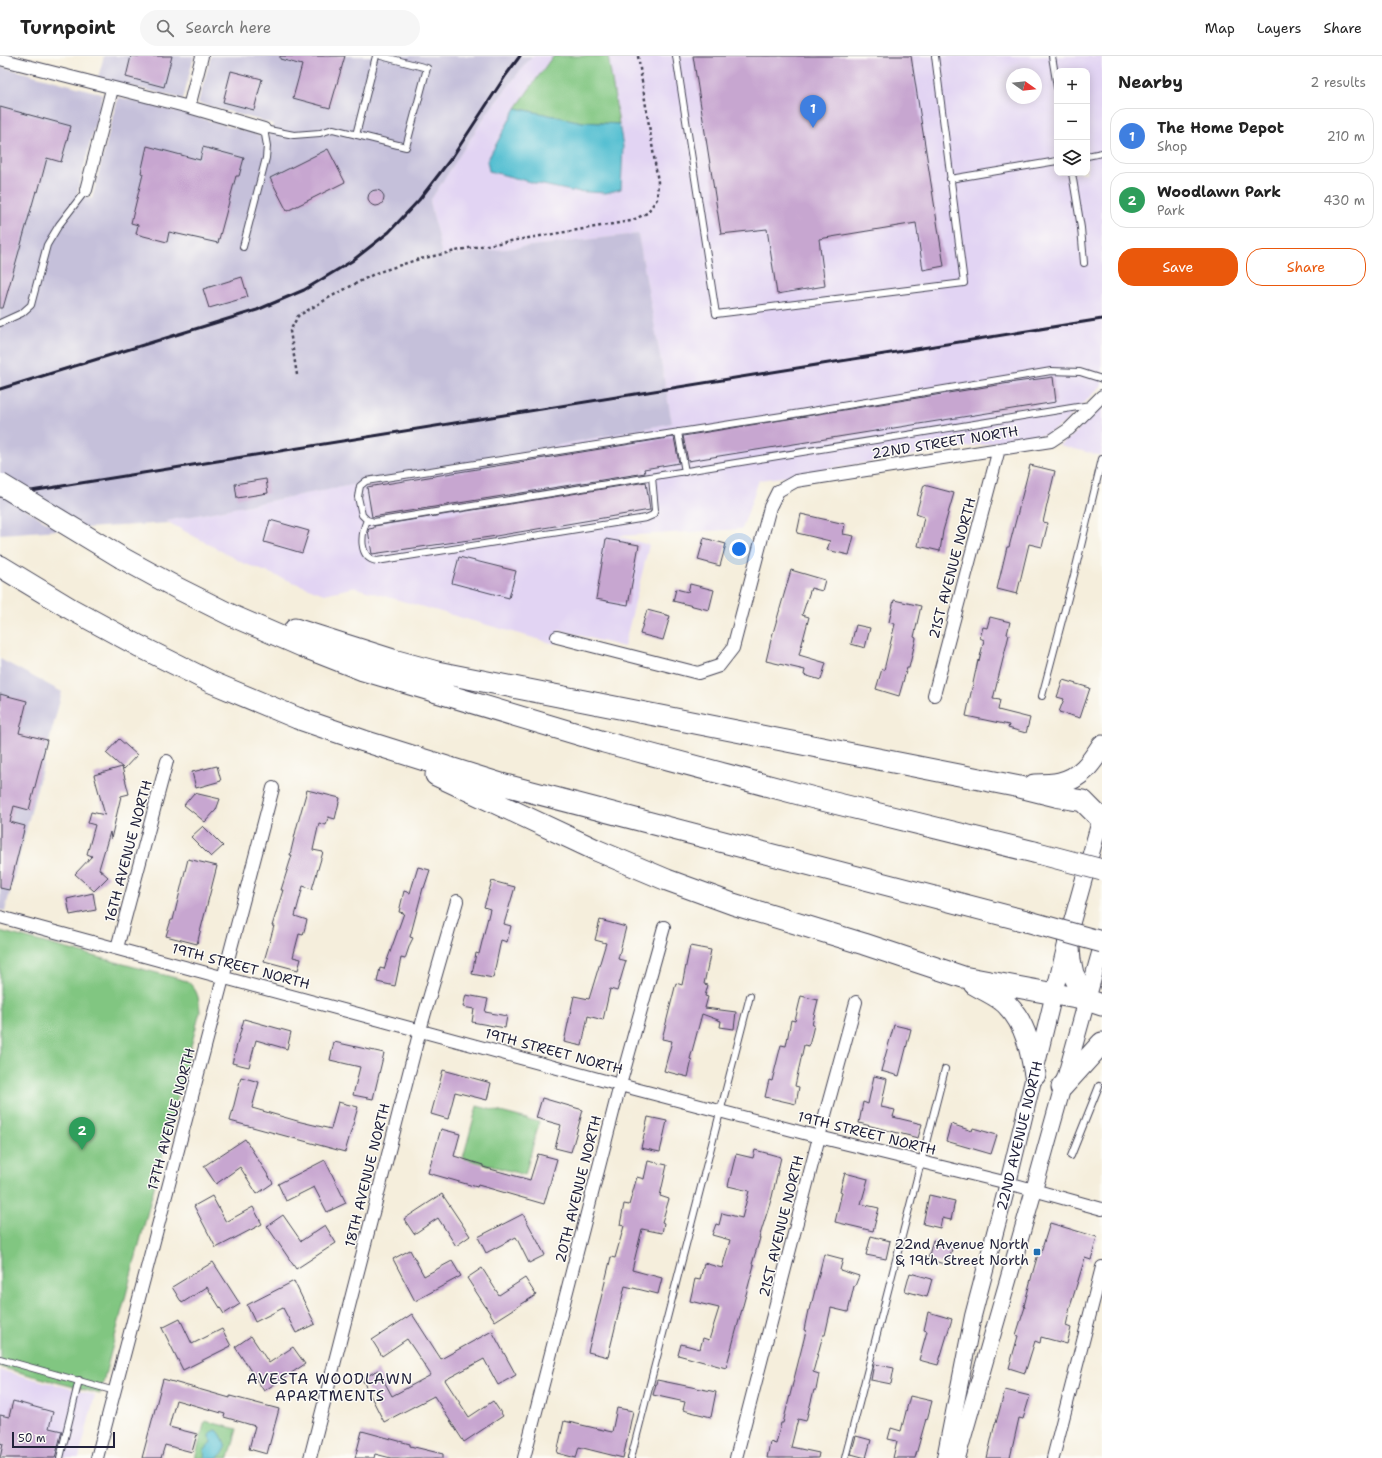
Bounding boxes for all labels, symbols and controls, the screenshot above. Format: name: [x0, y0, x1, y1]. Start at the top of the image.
search box: [140, 10, 420, 46]
text: Turnpoint: [20, 15, 116, 40]
icon: search: [154, 17, 176, 39]
text: Search here: [186, 18, 271, 38]
text: Map: [1205, 19, 1235, 37]
text: Layers: [1257, 19, 1301, 37]
text: Share: [1323, 19, 1362, 37]
north arrow: [1006, 68, 1042, 104]
map controls: [1054, 68, 1090, 176]
button: +: [1054, 68, 1090, 104]
text: Nearby: [1118, 71, 1183, 93]
text: 2 results: [1310, 74, 1366, 91]
pin: 1: [800, 95, 826, 128]
button: −: [1054, 104, 1090, 140]
text: The Home Depot: [1157, 118, 1284, 138]
text: 1: [1129, 128, 1135, 145]
text: 210 m: [1327, 128, 1365, 145]
text: Shop: [1157, 138, 1187, 155]
button: layers: [1054, 140, 1090, 176]
text: Woodlawn Park: [1157, 182, 1281, 202]
text: 2: [1127, 192, 1137, 209]
text: 430 m: [1323, 192, 1365, 209]
text: Park: [1157, 202, 1185, 219]
button: Save: [1118, 248, 1238, 286]
button: Share: [1246, 248, 1366, 286]
street label: 22ND STREET NORTH: [870, 422, 1020, 462]
street label: 21ST AVENUE NORTH: [924, 495, 980, 641]
your location: [729, 539, 749, 559]
street label: 16TH AVENUE NORTH: [100, 778, 156, 924]
street label: 19TH STREET NORTH: [170, 939, 312, 993]
street label: 19TH STREET NORTH: [483, 1024, 625, 1078]
street label: 17TH AVENUE NORTH: [143, 1046, 199, 1192]
street label: 22ND AVENUE NORTH: [992, 1059, 1046, 1212]
street label: 18TH AVENUE NORTH: [340, 1101, 394, 1249]
street label: 19TH STREET NORTH: [796, 1107, 938, 1159]
street label: 20TH AVENUE NORTH: [551, 1113, 605, 1265]
pin: 2: [69, 1117, 95, 1150]
street label: 21ST AVENUE NORTH: [755, 1153, 807, 1299]
place label: 22nd Avenue North & 19th Street North: [895, 1235, 1029, 1269]
marker: 22nd Avenue North & 19th Street North: [1032, 1247, 1042, 1257]
district label: AVESTA WOODLAWN APARTMENTS: [247, 1369, 413, 1406]
scale bar: [12, 1430, 115, 1449]
text: 50 m: [18, 1431, 46, 1446]

